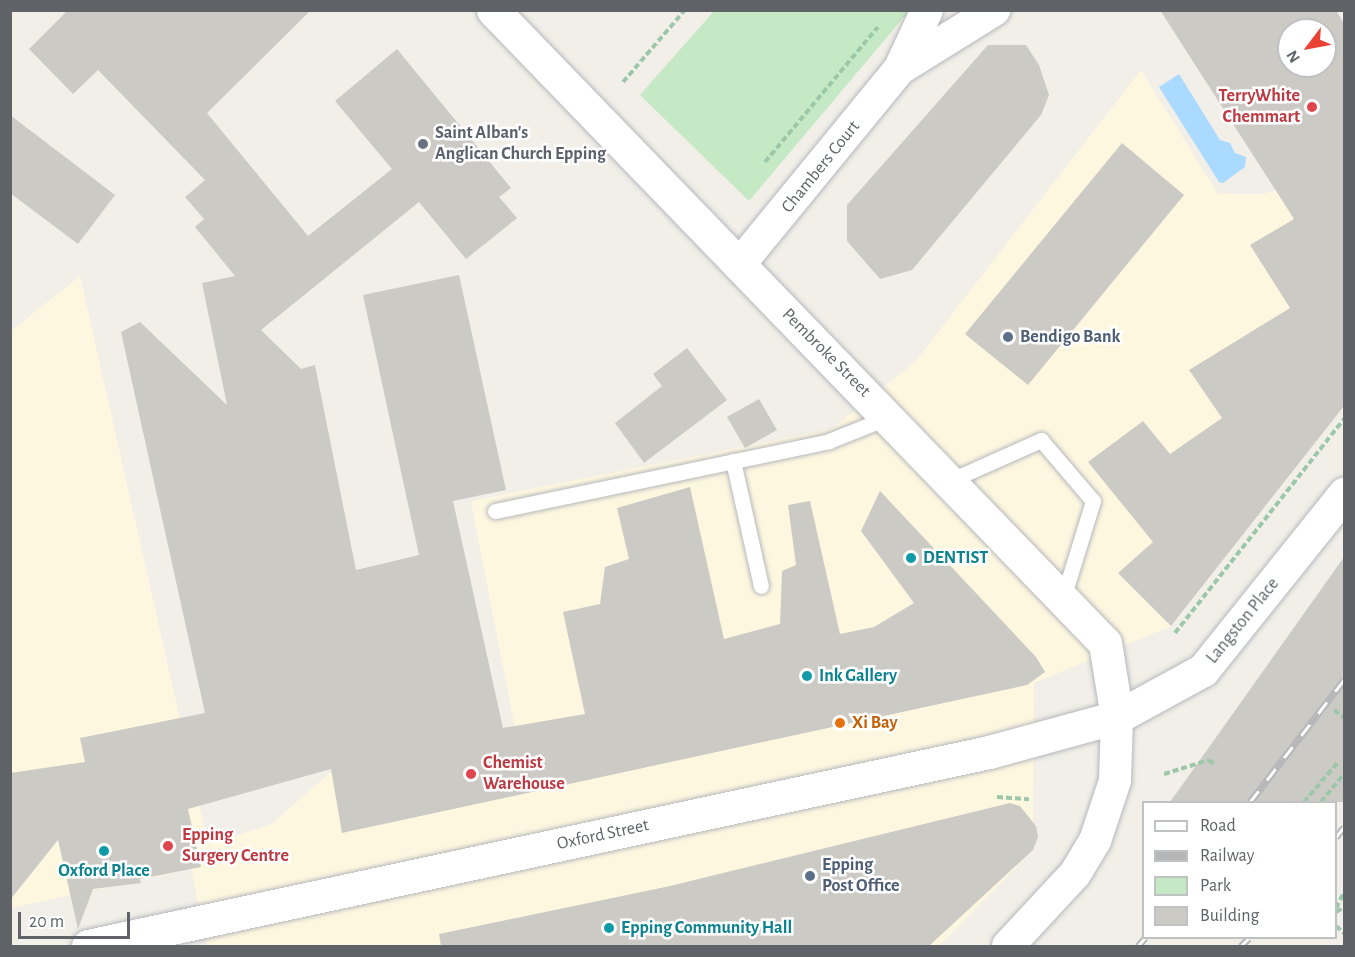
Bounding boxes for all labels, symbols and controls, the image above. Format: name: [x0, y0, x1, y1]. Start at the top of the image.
north arrow: [1277, 18, 1337, 78]
text: N: [1284, 48, 1303, 65]
place label: TerryWhite Chemmart: [1218, 86, 1300, 128]
marker: TerryWhite Chemmart: [1305, 100, 1319, 114]
street label: Chambers Court: [777, 116, 865, 218]
place label: Saint Alban's Anglican Church Epping: [435, 123, 606, 166]
marker: Saint Alban's Anglican Church Epping: [416, 137, 430, 151]
street label: Pembroke Street: [777, 304, 875, 402]
place label: Bendigo Bank: [1020, 326, 1120, 348]
marker: Bendigo Bank: [1001, 330, 1015, 344]
place label: DENTIST: [923, 547, 988, 569]
marker: DENTIST: [904, 551, 918, 565]
street label: Langston Place: [1202, 574, 1284, 668]
place label: Ink Gallery: [819, 665, 897, 687]
marker: Ink Gallery: [800, 669, 814, 683]
place label: Xi Bay: [852, 712, 898, 734]
marker: Xi Bay: [833, 716, 847, 730]
place label: Chemist Warehouse: [483, 753, 565, 795]
marker: Chemist Warehouse: [464, 767, 478, 781]
legend: [1142, 801, 1337, 939]
street label: Oxford Street: [555, 815, 651, 855]
text: Road: [1200, 817, 1236, 835]
place label: Epping Surgery Centre: [182, 825, 289, 868]
marker: Epping Surgery Centre: [159, 837, 177, 855]
marker: Oxford Place: [97, 844, 111, 858]
text: Railway: [1200, 847, 1254, 865]
place label: Epping Post Office: [822, 855, 900, 898]
place label: Oxford Place: [58, 860, 150, 882]
marker: Epping Post Office: [803, 869, 817, 883]
text: Park: [1200, 877, 1231, 895]
scale bar: [21, 900, 134, 938]
text: Building: [1200, 907, 1259, 925]
text: 20 m: [29, 913, 64, 931]
place label: Epping Community Hall: [621, 917, 792, 939]
marker: Epping Community Hall: [602, 921, 616, 935]

